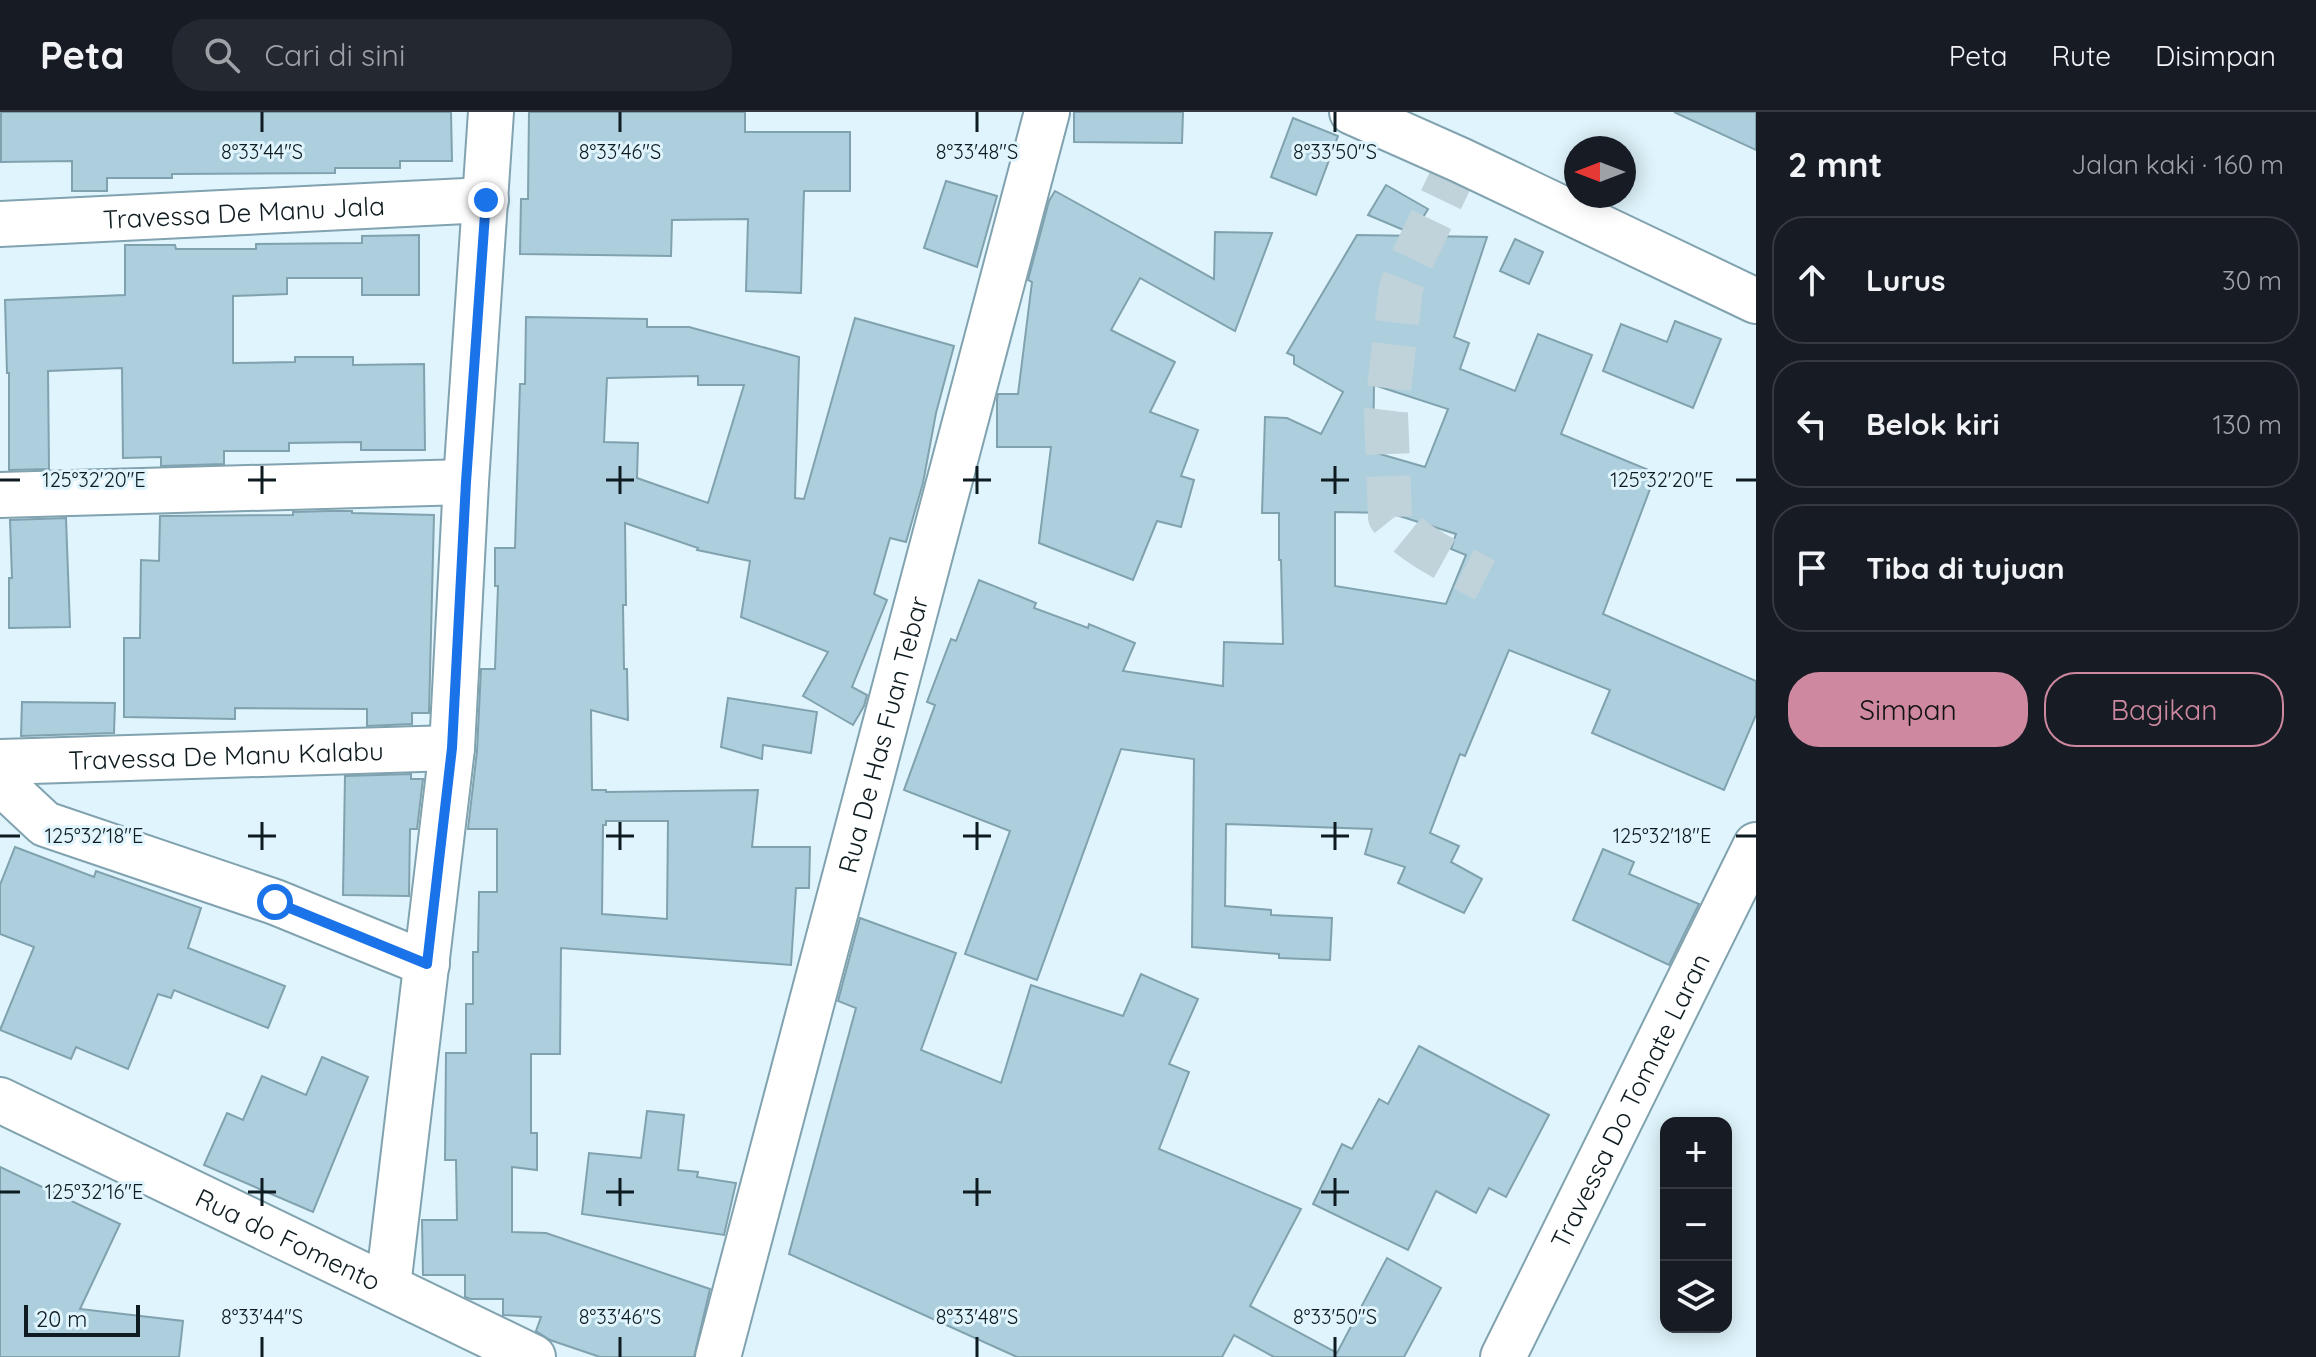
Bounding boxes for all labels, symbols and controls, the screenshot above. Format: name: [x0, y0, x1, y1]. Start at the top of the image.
search box: [172, 19, 732, 91]
text: Peta: [40, 31, 124, 79]
icon: search: [200, 33, 244, 77]
text: Cari di sini: [264, 36, 405, 74]
text: Peta: [1949, 38, 2008, 73]
text: Rute: [2052, 38, 2111, 73]
text: Disimpan: [2155, 38, 2276, 73]
north arrow: [1564, 136, 1636, 208]
text: 8°33'44"S: [221, 139, 303, 164]
text: 8°33'46"S: [579, 139, 661, 164]
text: 8°33'48"S: [936, 139, 1018, 164]
text: 8°33'50"S: [1293, 139, 1377, 164]
text: 2 mnt: [1788, 143, 1882, 186]
text: Jalan kaki · 160 m: [2071, 148, 2284, 181]
route end: [468, 182, 504, 218]
street label: Travessa De Manu Jala: [102, 189, 386, 235]
icon: ahead: [1790, 258, 1834, 302]
text: Lurus: [1866, 261, 1946, 299]
text: 30 m: [2222, 264, 2282, 297]
icon: left: [1790, 402, 1834, 446]
text: Belok kiri: [1866, 405, 2000, 443]
text: 130 m: [2212, 408, 2282, 441]
text: 125°32'20"E: [42, 467, 146, 492]
text: 125°32'20"E: [1610, 467, 1714, 492]
icon: arrive: [1790, 546, 1834, 590]
text: Tiba di tujuan: [1866, 549, 2065, 587]
street label: Rua De Has Fuan Tebar: [830, 592, 935, 876]
button: Simpan: [1788, 672, 2028, 747]
button: Bagikan: [2044, 672, 2284, 747]
street label: Travessa De Manu Kalabu: [68, 734, 384, 776]
text: 125°32'18"E: [45, 823, 143, 848]
text: 125°32'18"E: [1613, 823, 1711, 848]
route start: [257, 884, 293, 920]
street label: Travessa Do Tomate Laran: [1543, 947, 1717, 1254]
map controls: [1660, 1117, 1732, 1333]
button: +: [1660, 1117, 1732, 1189]
text: 125°32'16"E: [45, 1179, 143, 1204]
street label: Rua do Fomento: [190, 1180, 386, 1298]
button: −: [1660, 1189, 1732, 1261]
button: layers: [1660, 1261, 1732, 1333]
scale bar: [24, 1301, 140, 1337]
text: 8°33'44"S: [221, 1304, 303, 1329]
text: 8°33'46"S: [579, 1304, 661, 1329]
text: 8°33'48"S: [936, 1304, 1018, 1329]
text: 8°33'50"S: [1293, 1304, 1377, 1329]
text: 20 m: [36, 1305, 87, 1333]

